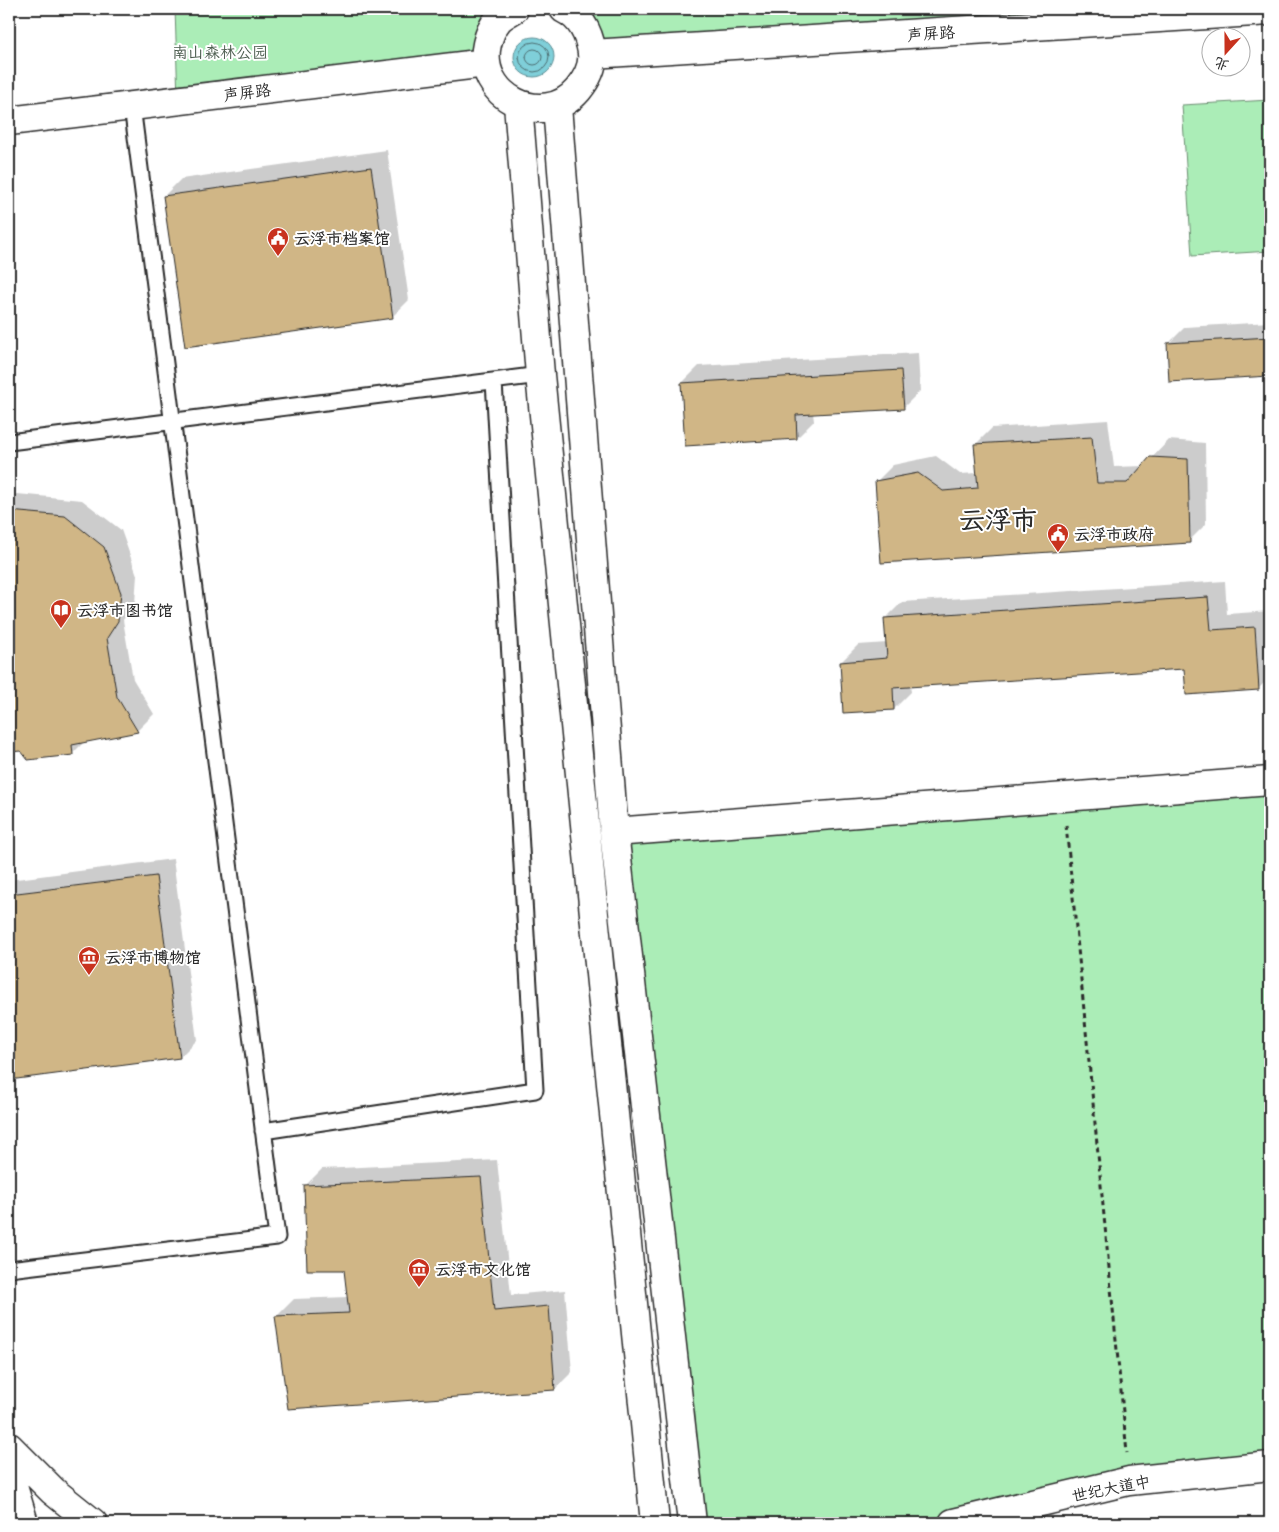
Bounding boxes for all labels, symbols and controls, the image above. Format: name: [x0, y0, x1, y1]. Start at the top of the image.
street label: 声屏路: [906, 17, 956, 50]
north arrow: [1202, 28, 1252, 78]
park label: 南山森林公园: [172, 38, 268, 67]
text: 北: [1211, 49, 1233, 78]
street label: 声屏路: [221, 75, 273, 110]
place label: 云浮市档案馆: [294, 224, 390, 253]
public building icon: 云浮市档案馆: [266, 226, 290, 257]
district label: 云浮市: [959, 497, 1037, 543]
place label: 云浮市政府: [1074, 520, 1154, 549]
public building icon: 云浮市政府: [1046, 522, 1070, 553]
place label: 云浮市图书馆: [77, 596, 173, 625]
library icon: 云浮市图书馆: [49, 598, 73, 629]
place label: 云浮市博物馆: [105, 943, 201, 972]
museum icon: 云浮市博物馆: [77, 945, 101, 976]
place label: 云浮市文化馆: [435, 1255, 531, 1284]
museum icon: 云浮市文化馆: [407, 1257, 431, 1288]
street label: 世纪大道中: [1069, 1467, 1153, 1510]

